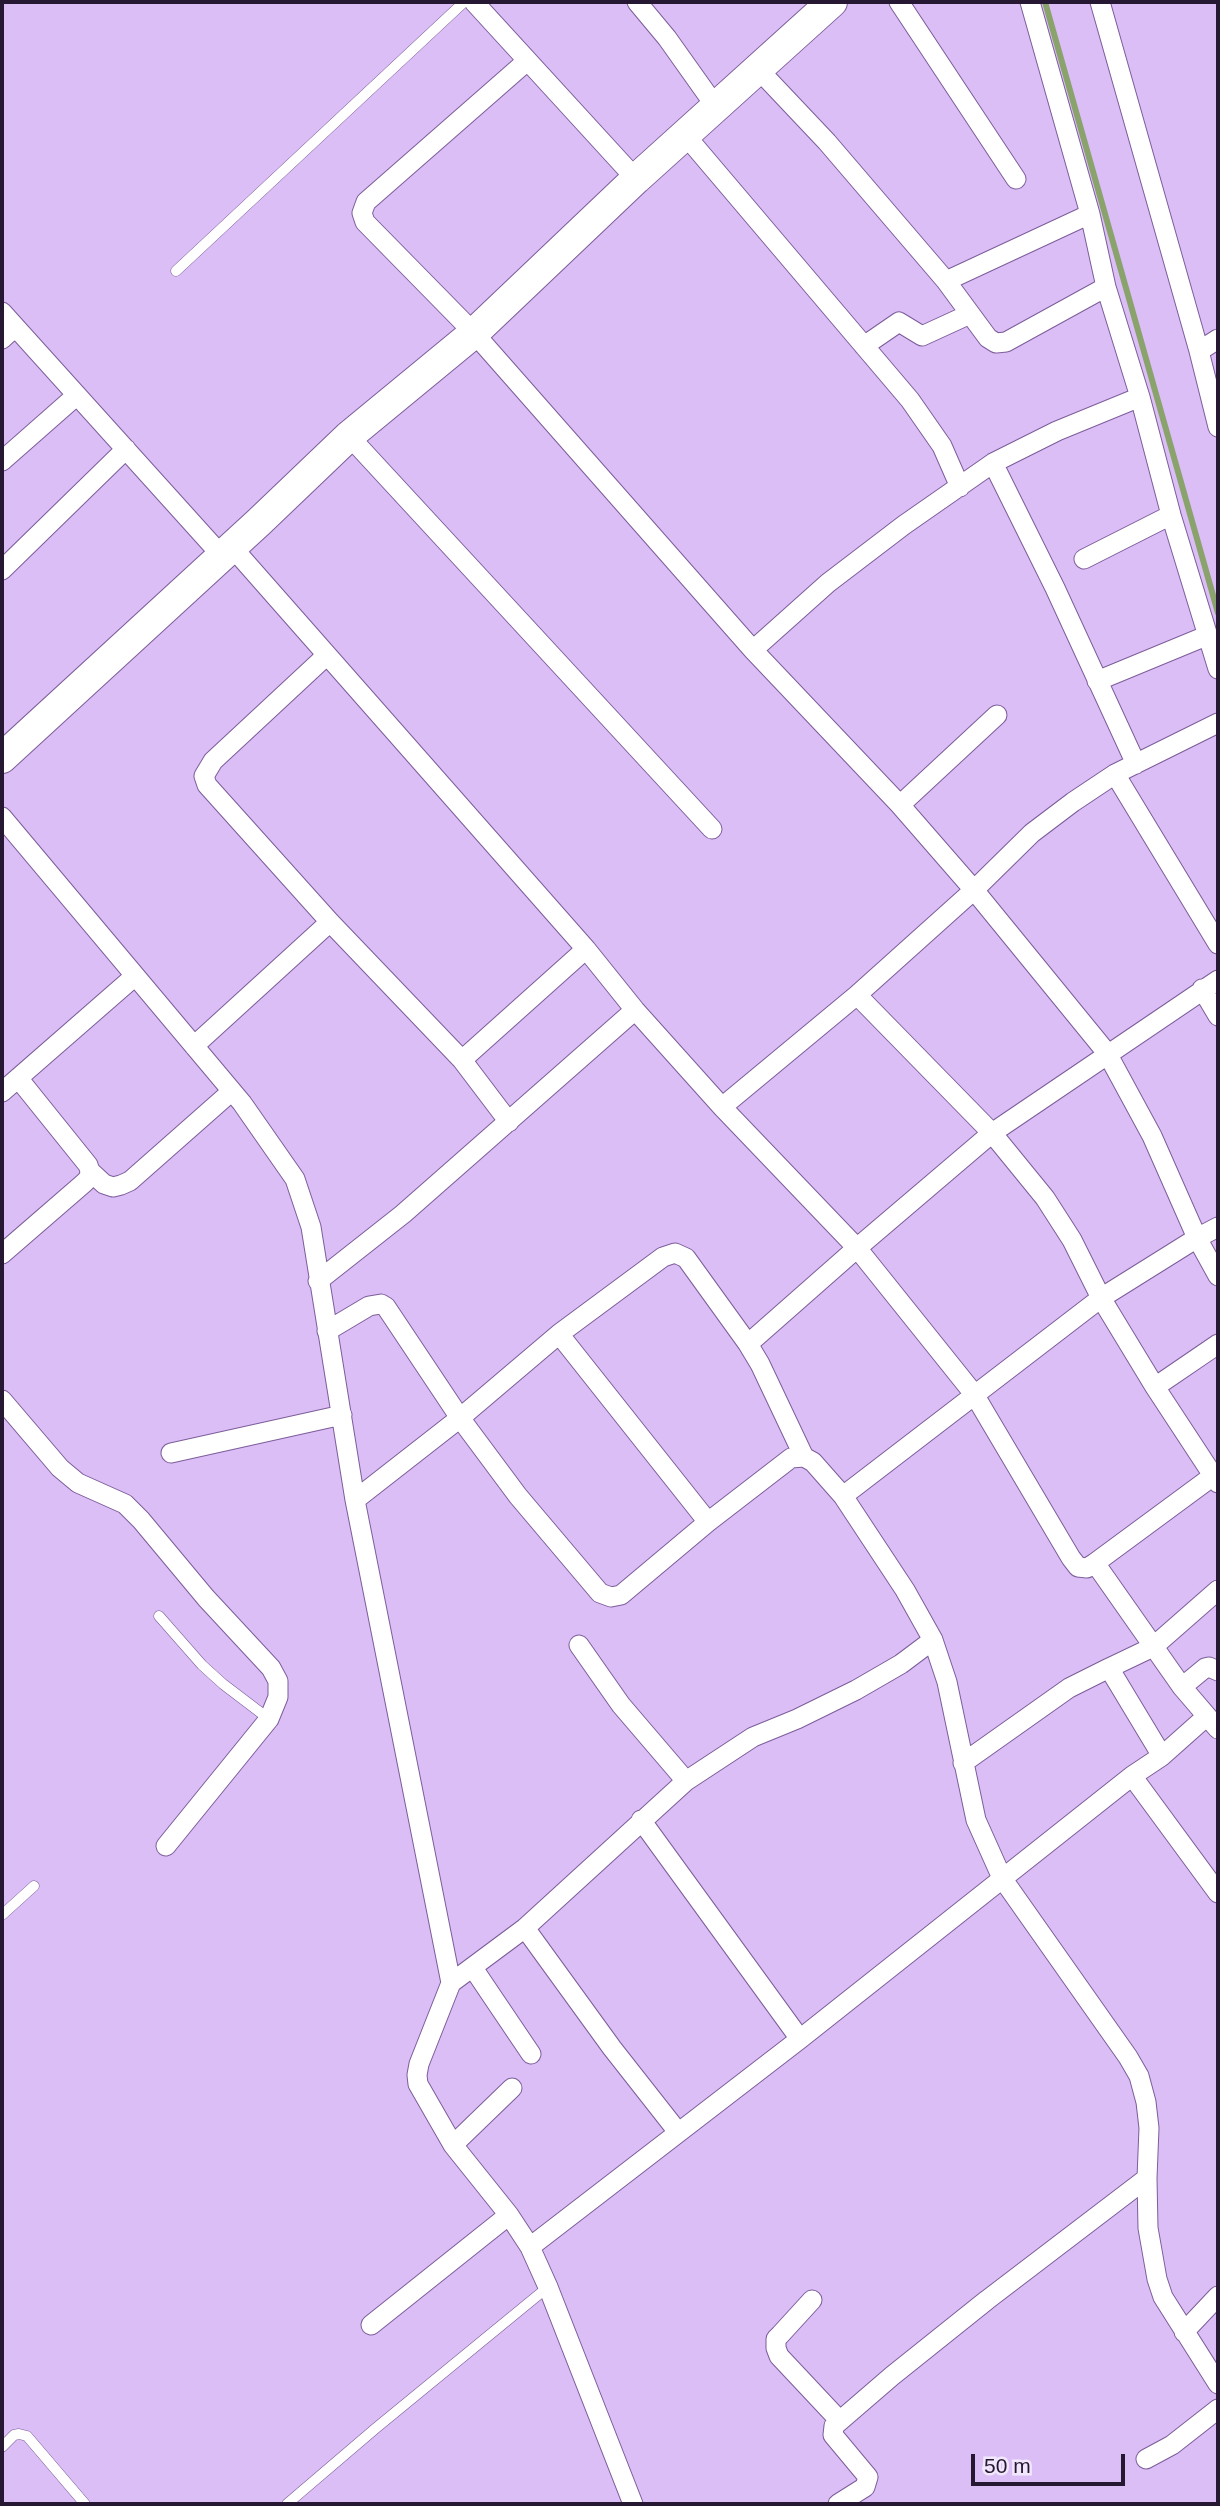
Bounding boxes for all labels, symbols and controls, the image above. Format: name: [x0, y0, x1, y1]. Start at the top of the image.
scale bar: [975, 2440, 1129, 2484]
text: 50 m: [984, 2454, 1031, 2477]

